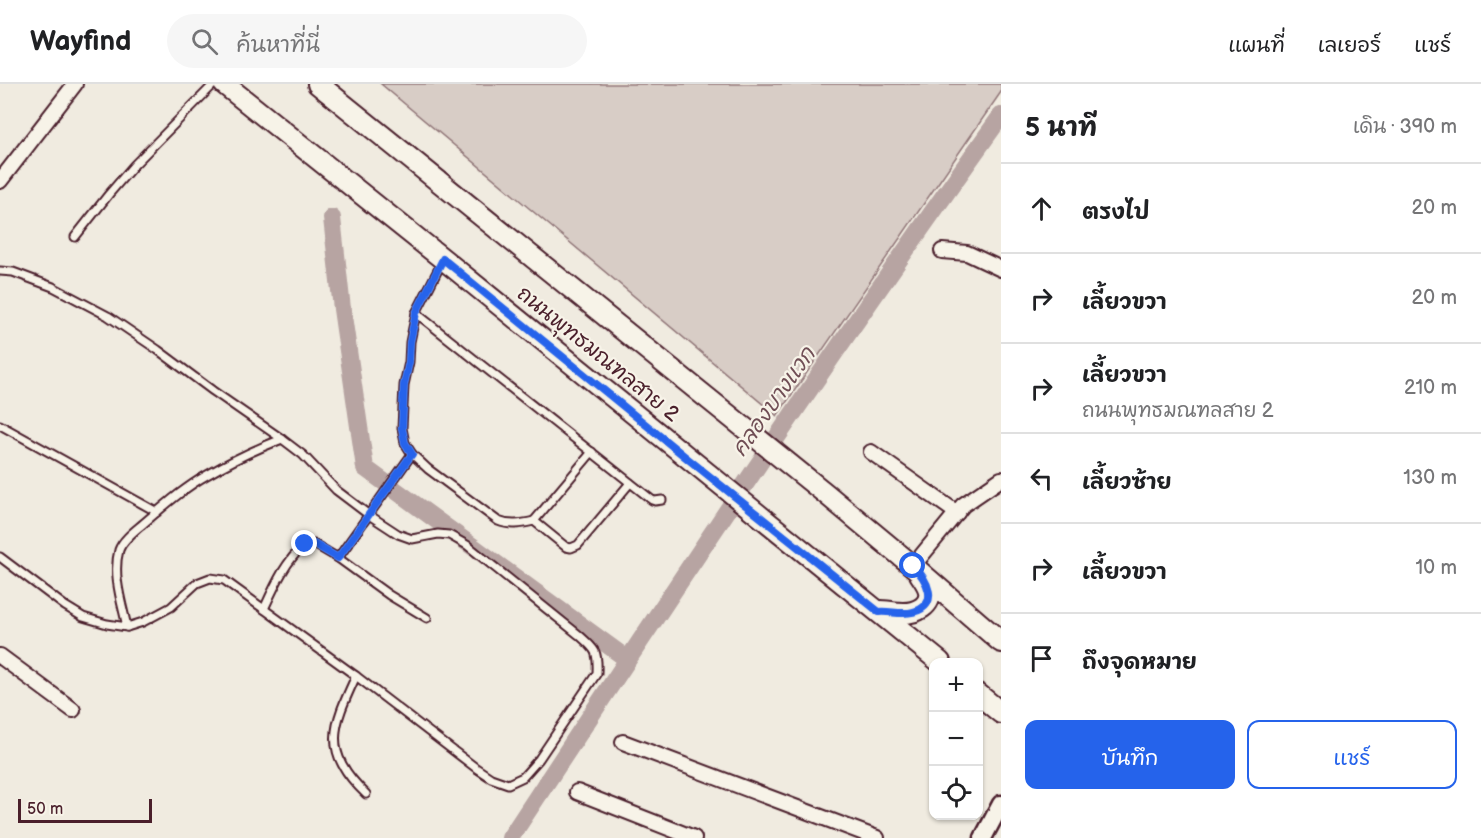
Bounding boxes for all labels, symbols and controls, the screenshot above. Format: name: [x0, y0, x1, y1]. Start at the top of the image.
search box: [167, 14, 587, 68]
text: Wayfind: [30, 25, 131, 58]
icon: search: [188, 25, 221, 58]
text: ค้นหาที่นี่: [236, 32, 320, 59]
text: แผนที่: [1228, 33, 1285, 58]
text: เลเยอร์: [1318, 33, 1381, 58]
text: แชร์: [1414, 33, 1451, 58]
text: 5 นาที: [1025, 113, 1097, 144]
text: เดิน · 390 m: [1353, 115, 1457, 139]
icon: ahead: [1025, 192, 1058, 225]
text: 20 m: [1412, 196, 1457, 220]
text: ตรงไป: [1082, 199, 1150, 226]
street label: ถนนพุทธมณฑลสาย 2: [510, 281, 684, 430]
icon: right: [1025, 282, 1058, 315]
text: 20 m: [1412, 286, 1457, 310]
text: เลี้ยวขวา: [1082, 289, 1166, 316]
water label: คลองบางแวก: [726, 341, 823, 462]
text: เลี้ยวขวา: [1082, 362, 1166, 389]
icon: right: [1025, 372, 1058, 405]
text: 210 m: [1404, 376, 1457, 400]
text: ถนนพุทธมณฑลสาย 2: [1082, 399, 1274, 423]
icon: left: [1025, 462, 1058, 495]
text: 130 m: [1403, 466, 1457, 490]
text: เลี้ยวซ้าย: [1082, 469, 1172, 496]
route end: [291, 530, 317, 556]
route start: [899, 552, 925, 578]
icon: right: [1025, 552, 1058, 585]
text: 10 m: [1416, 556, 1457, 580]
text: เลี้ยวขวา: [1082, 559, 1166, 586]
icon: arrive: [1025, 642, 1058, 675]
text: ถึงจุดหมาย: [1082, 649, 1197, 676]
map controls: [929, 658, 983, 820]
button: +: [929, 658, 983, 712]
button: −: [929, 712, 983, 766]
button: บันทึก: [1025, 720, 1235, 789]
button: แชร์: [1247, 720, 1457, 789]
button: locate: [929, 766, 983, 820]
scale bar: [18, 796, 152, 824]
text: 50 m: [27, 800, 63, 819]

